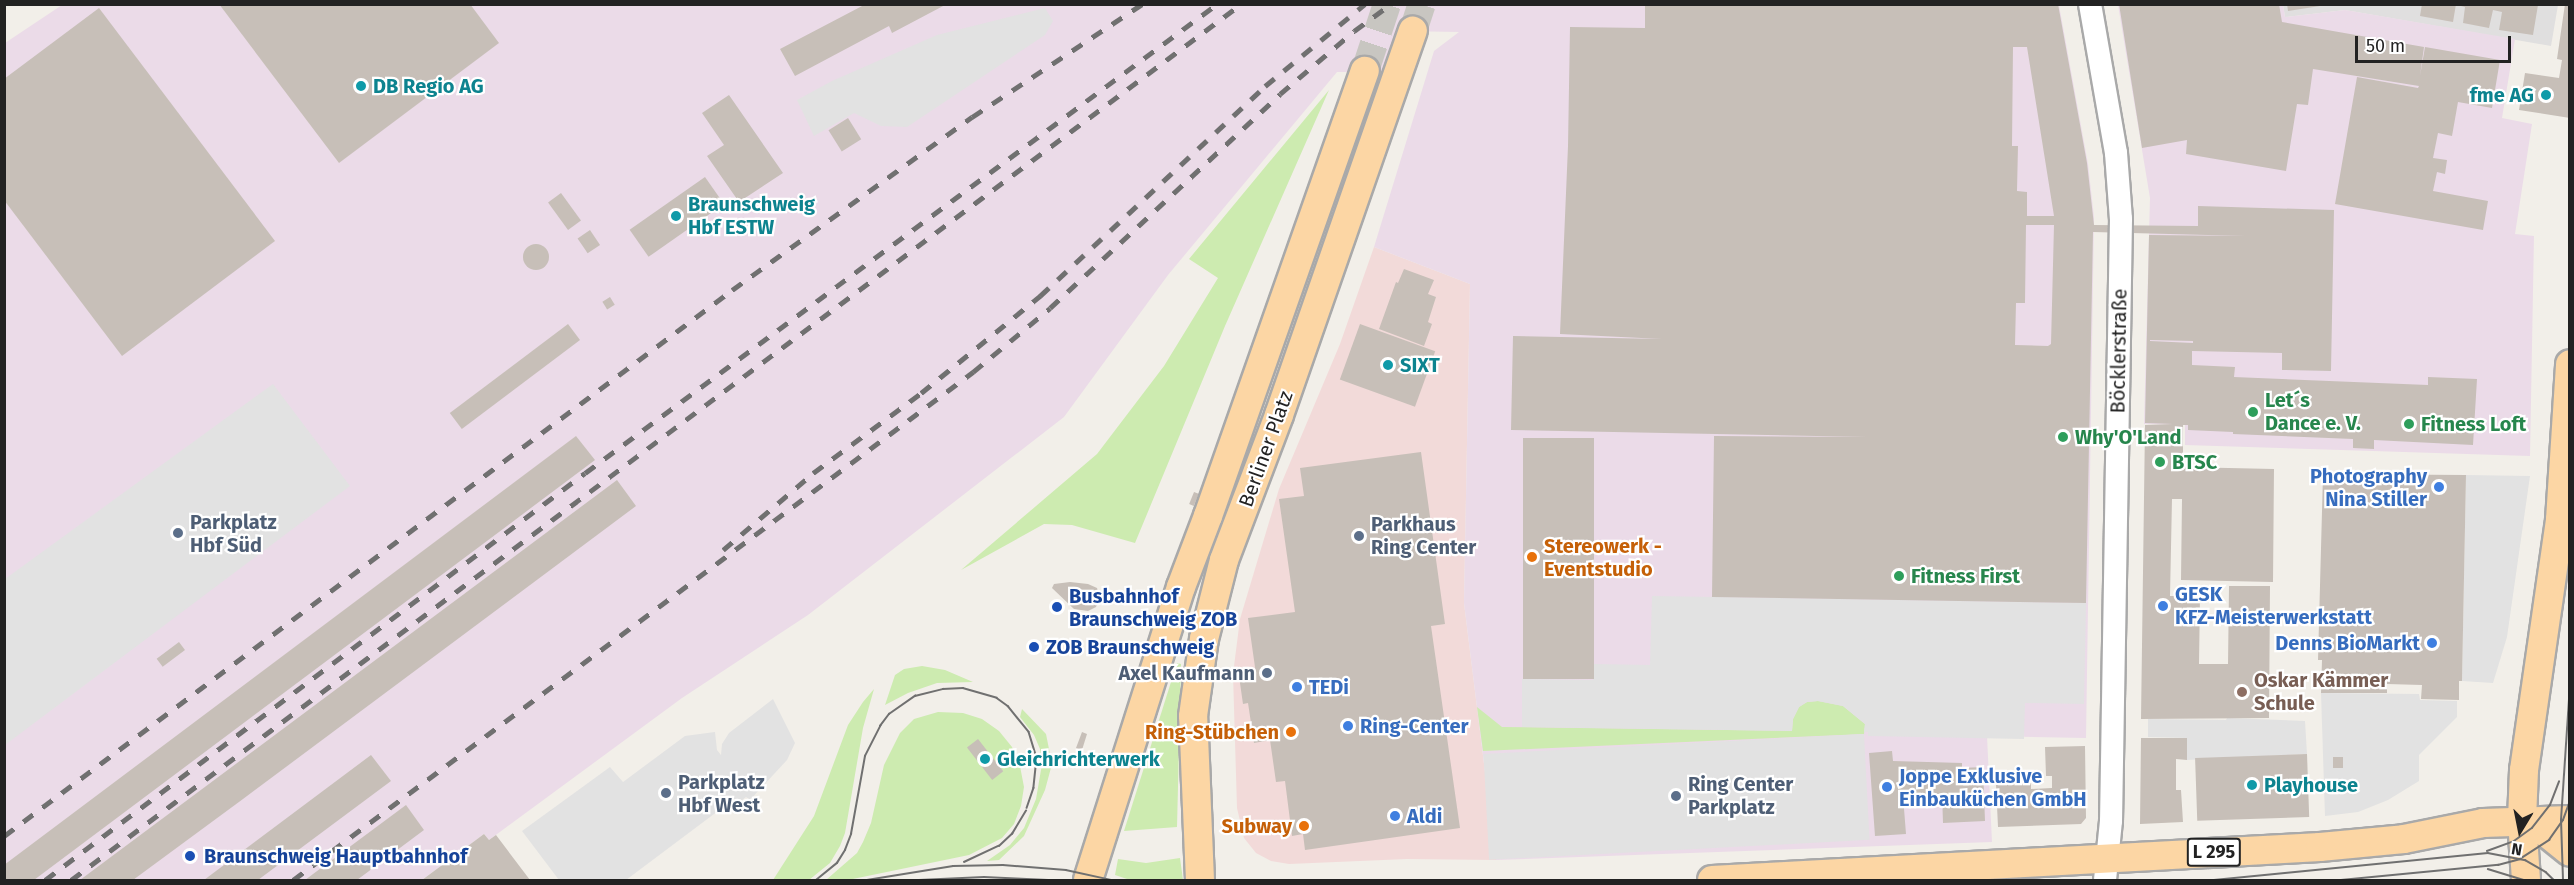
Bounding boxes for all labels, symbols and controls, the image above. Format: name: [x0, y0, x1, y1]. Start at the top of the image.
scale bar: [2358, 24, 2514, 62]
text: 50 m: [2366, 35, 2405, 57]
place label: DB Regio AG: [373, 74, 484, 98]
marker: DB Regio AG: [354, 79, 368, 93]
place label: fme AG: [2470, 83, 2534, 107]
marker: fme AG: [2539, 88, 2553, 102]
place label: Braunschweig Hbf ESTW: [688, 192, 815, 239]
marker: Braunschweig Hbf ESTW: [669, 209, 683, 223]
street label: Böcklerstraße: [2106, 288, 2132, 414]
place label: SIXT: [1400, 353, 1440, 377]
marker: SIXT: [1381, 358, 1395, 372]
street label: Berliner Platz: [1234, 388, 1298, 510]
place label: Let´s Dance e. V.: [2265, 388, 2361, 435]
marker: Let´s Dance e. V.: [2246, 405, 2260, 419]
place label: Fitness Loft: [2421, 412, 2526, 436]
marker: Fitness Loft: [2402, 417, 2416, 431]
place label: Why'O'Land: [2075, 425, 2182, 449]
marker: Why'O'Land: [2056, 430, 2070, 444]
place label: BTSC: [2172, 450, 2217, 474]
marker: BTSC: [2153, 455, 2167, 469]
place label: Photography Nina Stiller: [2310, 464, 2427, 511]
marker: Photography Nina Stiller: [2432, 480, 2446, 494]
place label: Parkplatz Hbf Süd: [190, 510, 277, 557]
place label: Parkhaus Ring Center: [1371, 512, 1476, 559]
marker: Parkplatz Hbf Süd: [171, 526, 185, 540]
marker: Parkhaus Ring Center: [1352, 529, 1366, 543]
place label: Stereowerk - Eventstudio: [1544, 534, 1662, 581]
marker: Stereowerk - Eventstudio: [1525, 550, 1539, 564]
place label: Fitness First: [1911, 564, 2020, 588]
marker: Fitness First: [1892, 569, 1906, 583]
place label: GESK KFZ-Meisterwerkstatt: [2175, 582, 2372, 629]
place label: Busbahnhof Braunschweig ZOB: [1069, 584, 1237, 631]
marker: GESK KFZ-Meisterwerkstatt: [2156, 599, 2170, 613]
marker: Busbahnhof Braunschweig ZOB: [1050, 600, 1064, 614]
place label: Denns BioMarkt: [2275, 631, 2420, 655]
place label: ZOB Braunschweig: [1046, 635, 1214, 659]
marker: Denns BioMarkt: [2425, 636, 2439, 650]
marker: ZOB Braunschweig: [1027, 640, 1041, 654]
place label: Axel Kaufmann: [1119, 661, 1255, 685]
marker: Axel Kaufmann: [1260, 666, 1274, 680]
place label: Oskar Kämmer Schule: [2254, 668, 2388, 715]
place label: TEDi: [1309, 675, 1349, 699]
marker: TEDi: [1290, 680, 1304, 694]
marker: Oskar Kämmer Schule: [2235, 685, 2249, 699]
place label: Ring-Center: [1360, 714, 1469, 738]
marker: Ring-Center: [1341, 719, 1355, 733]
place label: Ring-Stübchen: [1145, 720, 1279, 744]
marker: Ring-Stübchen: [1284, 725, 1298, 739]
place label: Gleichrichterwerk: [997, 747, 1160, 771]
marker: Gleichrichterwerk: [978, 752, 992, 766]
place label: Joppe Exklusive Einbauküchen GmbH: [1899, 764, 2087, 811]
place label: Parkplatz Hbf West: [678, 770, 765, 817]
place label: Ring Center Parkplatz: [1688, 772, 1793, 819]
place label: Playhouse: [2264, 773, 2358, 797]
marker: Playhouse: [2245, 778, 2259, 792]
marker: Joppe Exklusive Einbauküchen GmbH: [1880, 780, 1894, 794]
marker: Parkplatz Hbf West: [659, 786, 673, 800]
marker: Ring Center Parkplatz: [1669, 789, 1683, 803]
north arrow: [2490, 801, 2550, 861]
place label: Aldi: [1407, 804, 1442, 828]
marker: Aldi: [1388, 809, 1402, 823]
place label: Subway: [1221, 814, 1292, 838]
marker: Subway: [1297, 819, 1311, 833]
road number: L 295: [2186, 837, 2242, 867]
text: N: [2510, 839, 2524, 859]
place label: Braunschweig Hauptbahnhof: [204, 844, 467, 868]
marker: Braunschweig Hauptbahnhof: [181, 847, 199, 865]

